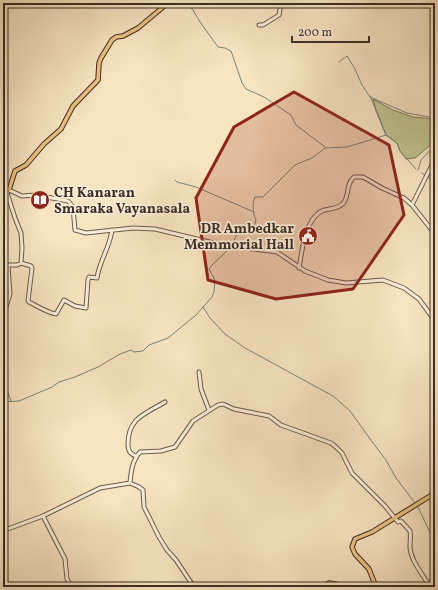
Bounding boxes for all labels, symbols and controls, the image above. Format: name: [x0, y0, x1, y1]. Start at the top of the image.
scale bar: [292, 18, 369, 44]
text: 200 m: [298, 25, 332, 41]
place label: CH Kanaran Smaraka Vayanasala: [54, 184, 191, 219]
library icon: CH Kanaran Smaraka Vayanasala: [29, 189, 51, 211]
place label: DR Ambedkar Memmorial Hall: [184, 220, 294, 255]
public building icon: DR Ambedkar Memmorial Hall: [297, 225, 319, 247]

